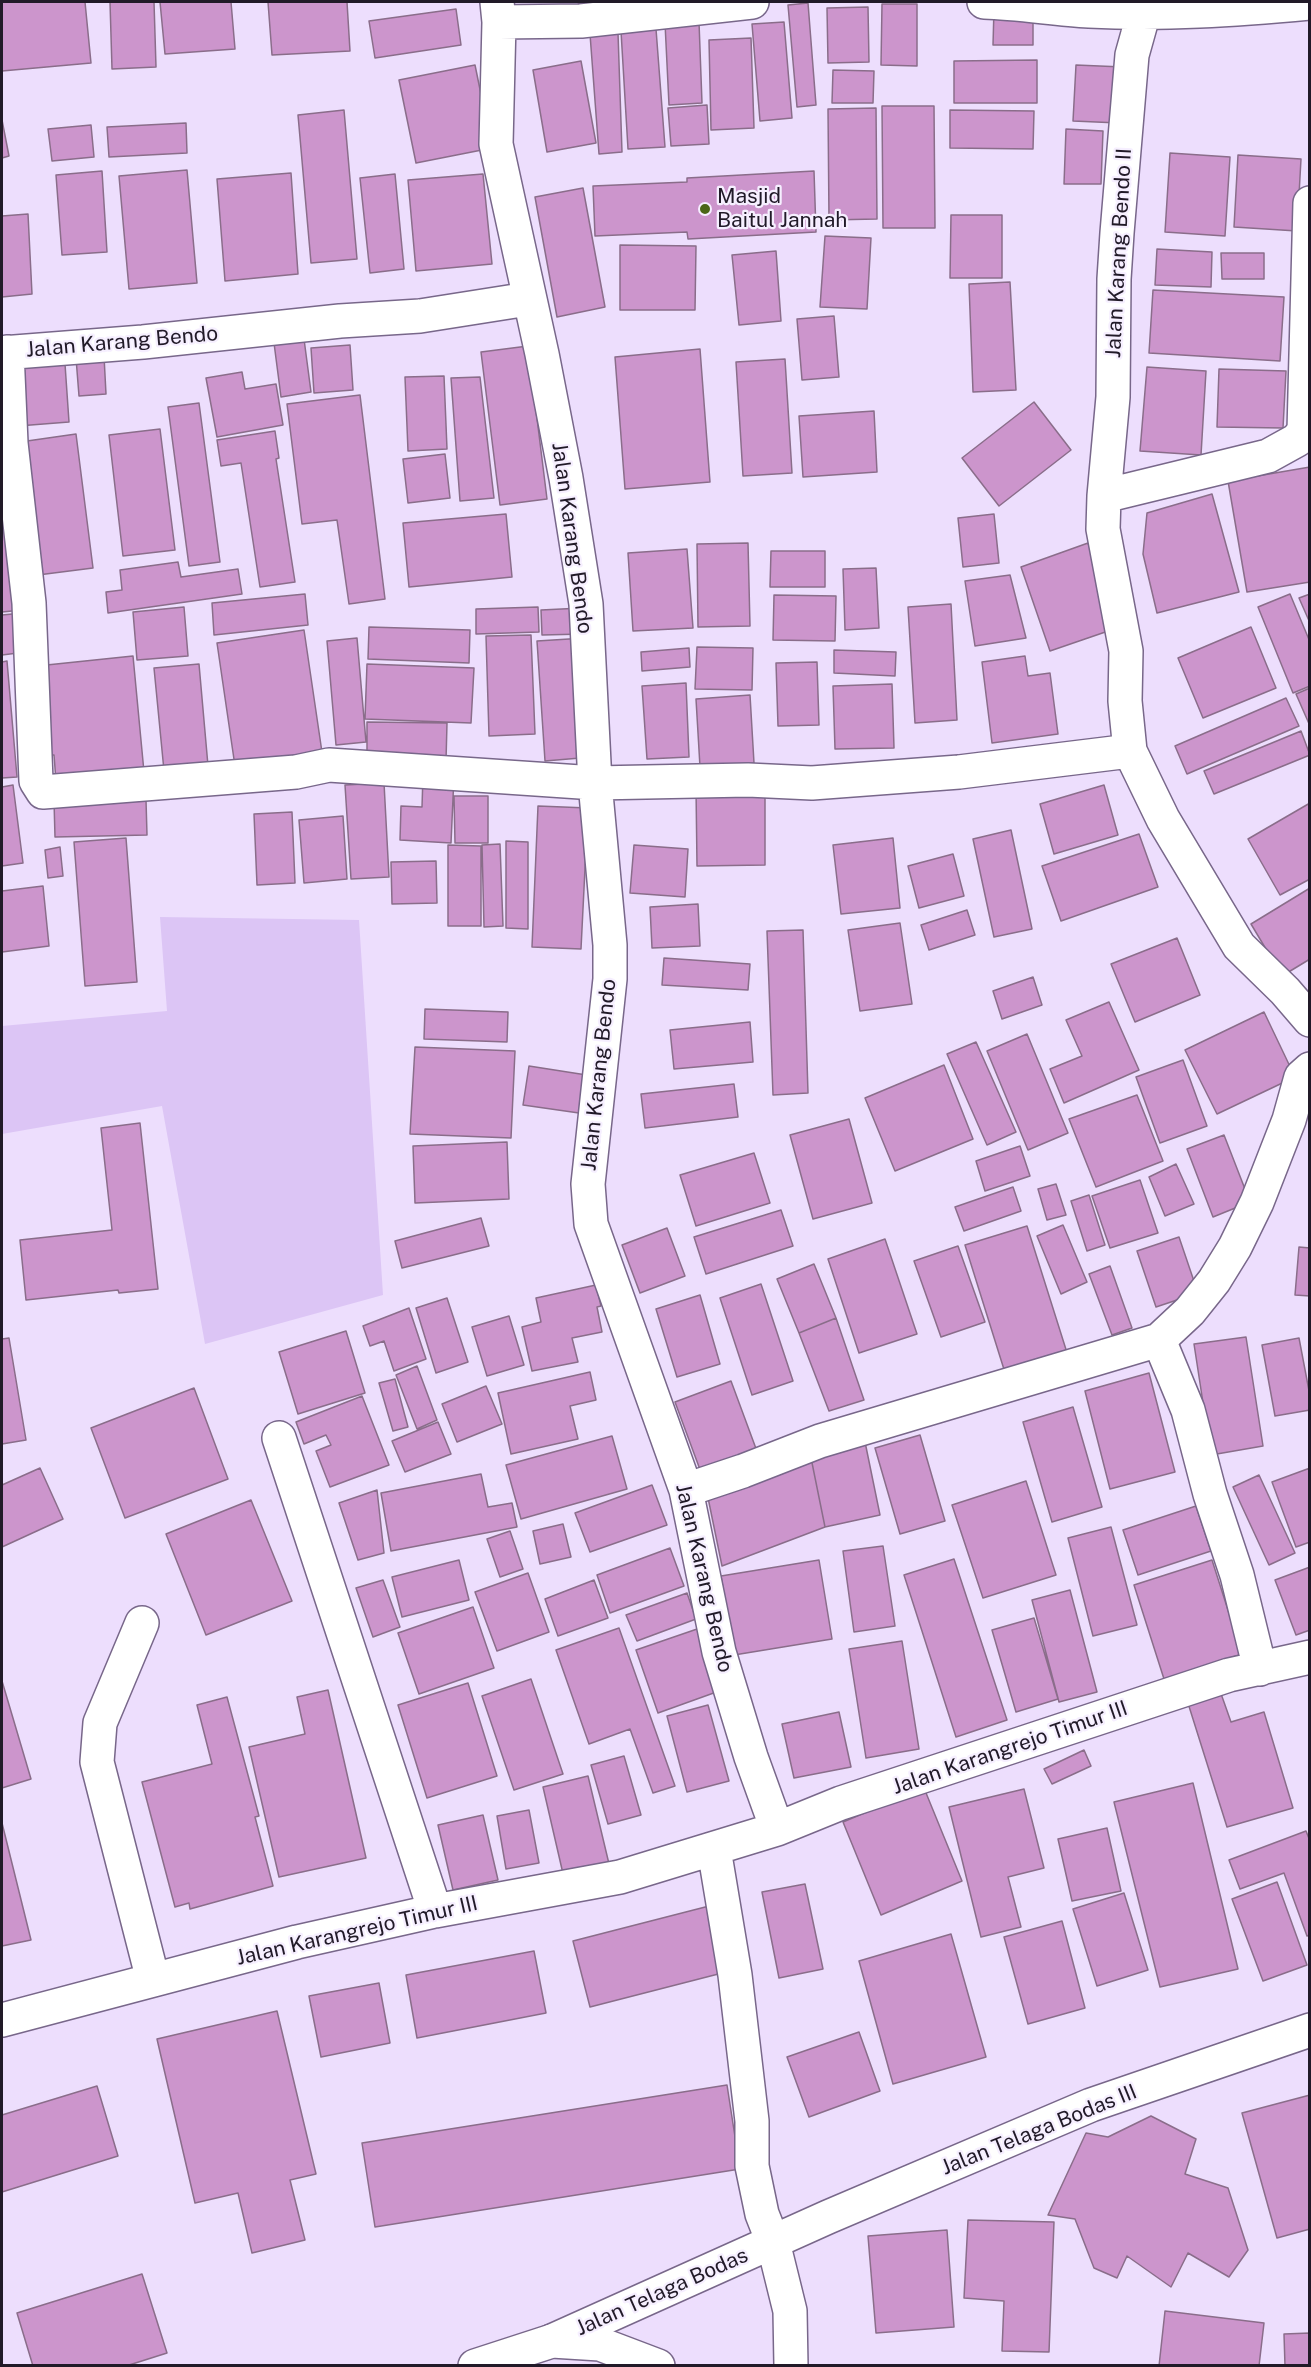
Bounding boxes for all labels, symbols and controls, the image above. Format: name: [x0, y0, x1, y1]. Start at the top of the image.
street label: Jalan Karang Bendo II: [1101, 148, 1137, 358]
place label: Masjid Baitul Jannah: [717, 184, 847, 234]
marker: Masjid Baitul Jannah: [698, 202, 712, 216]
street label: Jalan Karang Bendo: [25, 321, 219, 363]
street label: Jalan Karang Bendo: [546, 441, 598, 635]
street label: Jalan Karang Bendo: [576, 978, 622, 1172]
street label: Jalan Karang Bendo: [670, 1481, 738, 1675]
street label: Jalan Karangrejo Timur III: [889, 1696, 1131, 1800]
street label: Jalan Karangrejo Timur III: [234, 1891, 480, 1971]
street label: Jalan Telaga Bodas III: [938, 2079, 1140, 2181]
street label: Jalan Telaga Bodas: [572, 2243, 752, 2341]

